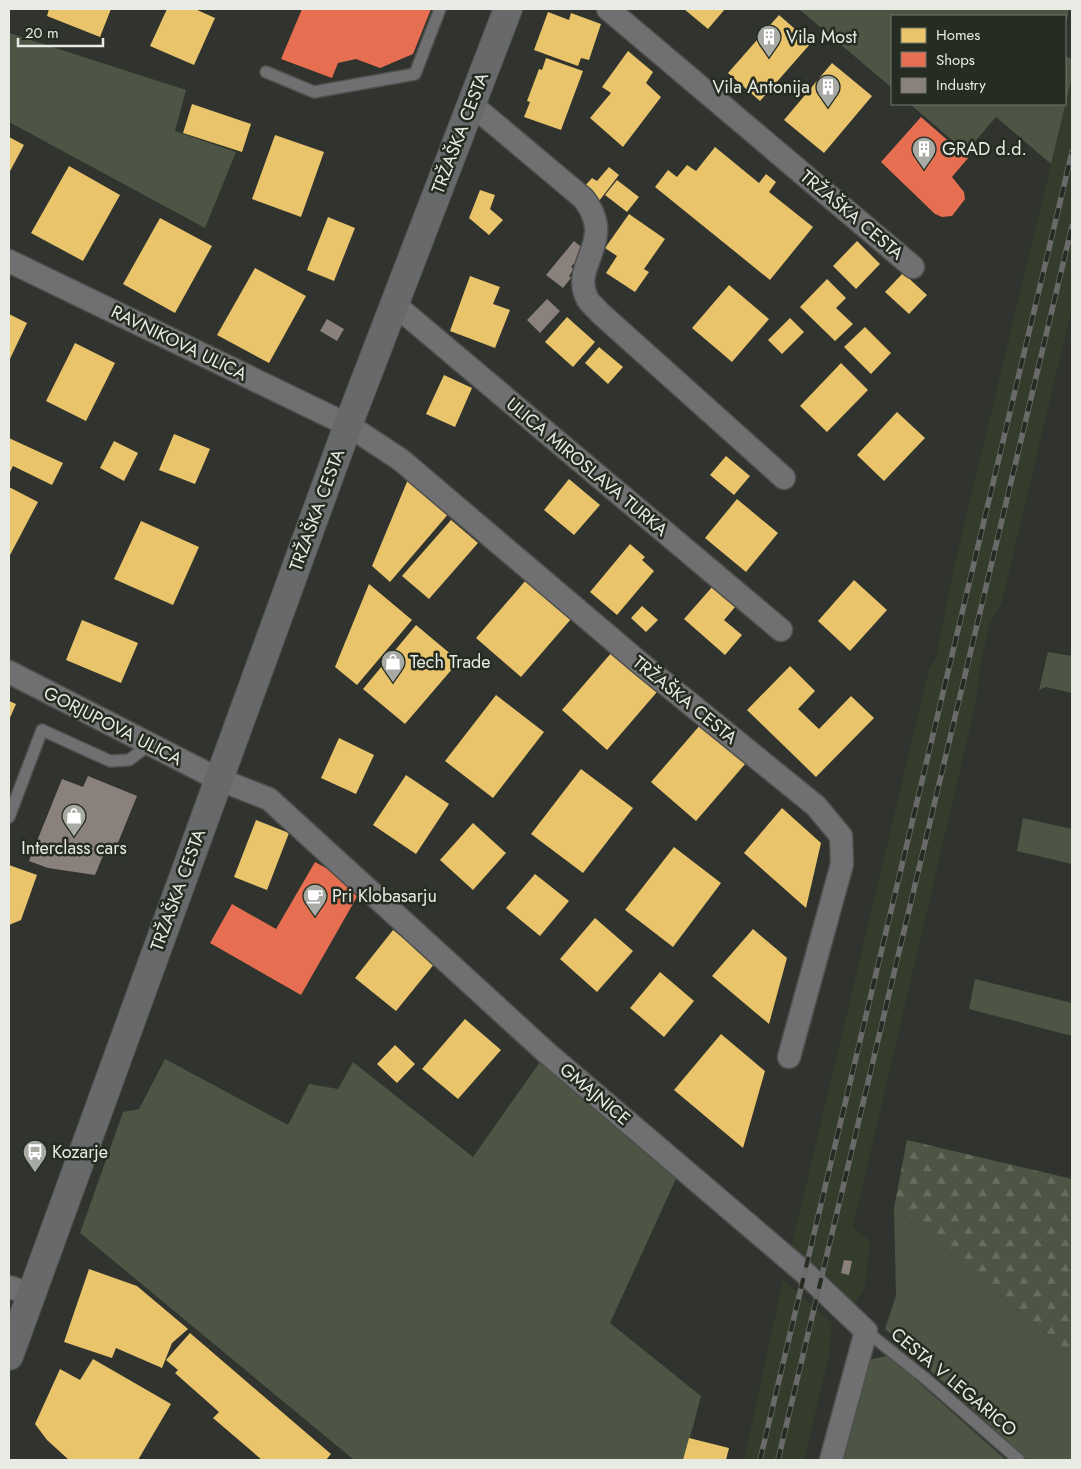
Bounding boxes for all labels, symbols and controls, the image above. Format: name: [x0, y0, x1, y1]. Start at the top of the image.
scale bar: [18, 15, 102, 47]
legend: [891, 15, 1066, 105]
text: 20 m: [25, 22, 59, 44]
building icon: Vila Most: [756, 24, 782, 58]
place label: Vila Most: [786, 24, 857, 50]
text: Homes: [936, 24, 980, 46]
text: Shops: [936, 49, 975, 71]
street label: TRŽAŠKA CESTA: [425, 68, 495, 197]
place label: Vila Antonija: [712, 74, 810, 100]
building icon: Vila Antonija: [815, 74, 841, 108]
text: Industry: [936, 74, 986, 96]
building icon: GRAD d.d.: [911, 136, 937, 170]
place label: GRAD d.d.: [942, 136, 1027, 162]
street label: TRŽAŠKA CESTA: [795, 164, 909, 266]
street label: RAVNIKOVA ULICA: [107, 299, 252, 387]
street label: ULICA MIROSLAVA TURKA: [500, 391, 674, 543]
street label: TRŽAŠKA CESTA: [283, 445, 351, 575]
shop icon: Tech Trade: [380, 649, 406, 683]
place label: Tech Trade: [410, 649, 491, 675]
street label: TRŽAŠKA CESTA: [627, 650, 743, 750]
street label: GORJUPOVA ULICA: [39, 680, 187, 772]
shop icon: Interclass cars: [61, 803, 87, 837]
street label: TRŽAŠKA CESTA: [144, 825, 212, 955]
place label: Interclass cars: [21, 835, 127, 861]
cafe icon: Pri Klobasarju: [302, 883, 328, 917]
place label: Pri Klobasarju: [332, 883, 437, 909]
street label: GMAJNICE: [554, 1057, 636, 1131]
bus stop icon: Kozarje: [22, 1139, 48, 1173]
place label: Kozarje: [52, 1139, 108, 1165]
street label: CESTA V LEGARICO: [885, 1321, 1023, 1443]

